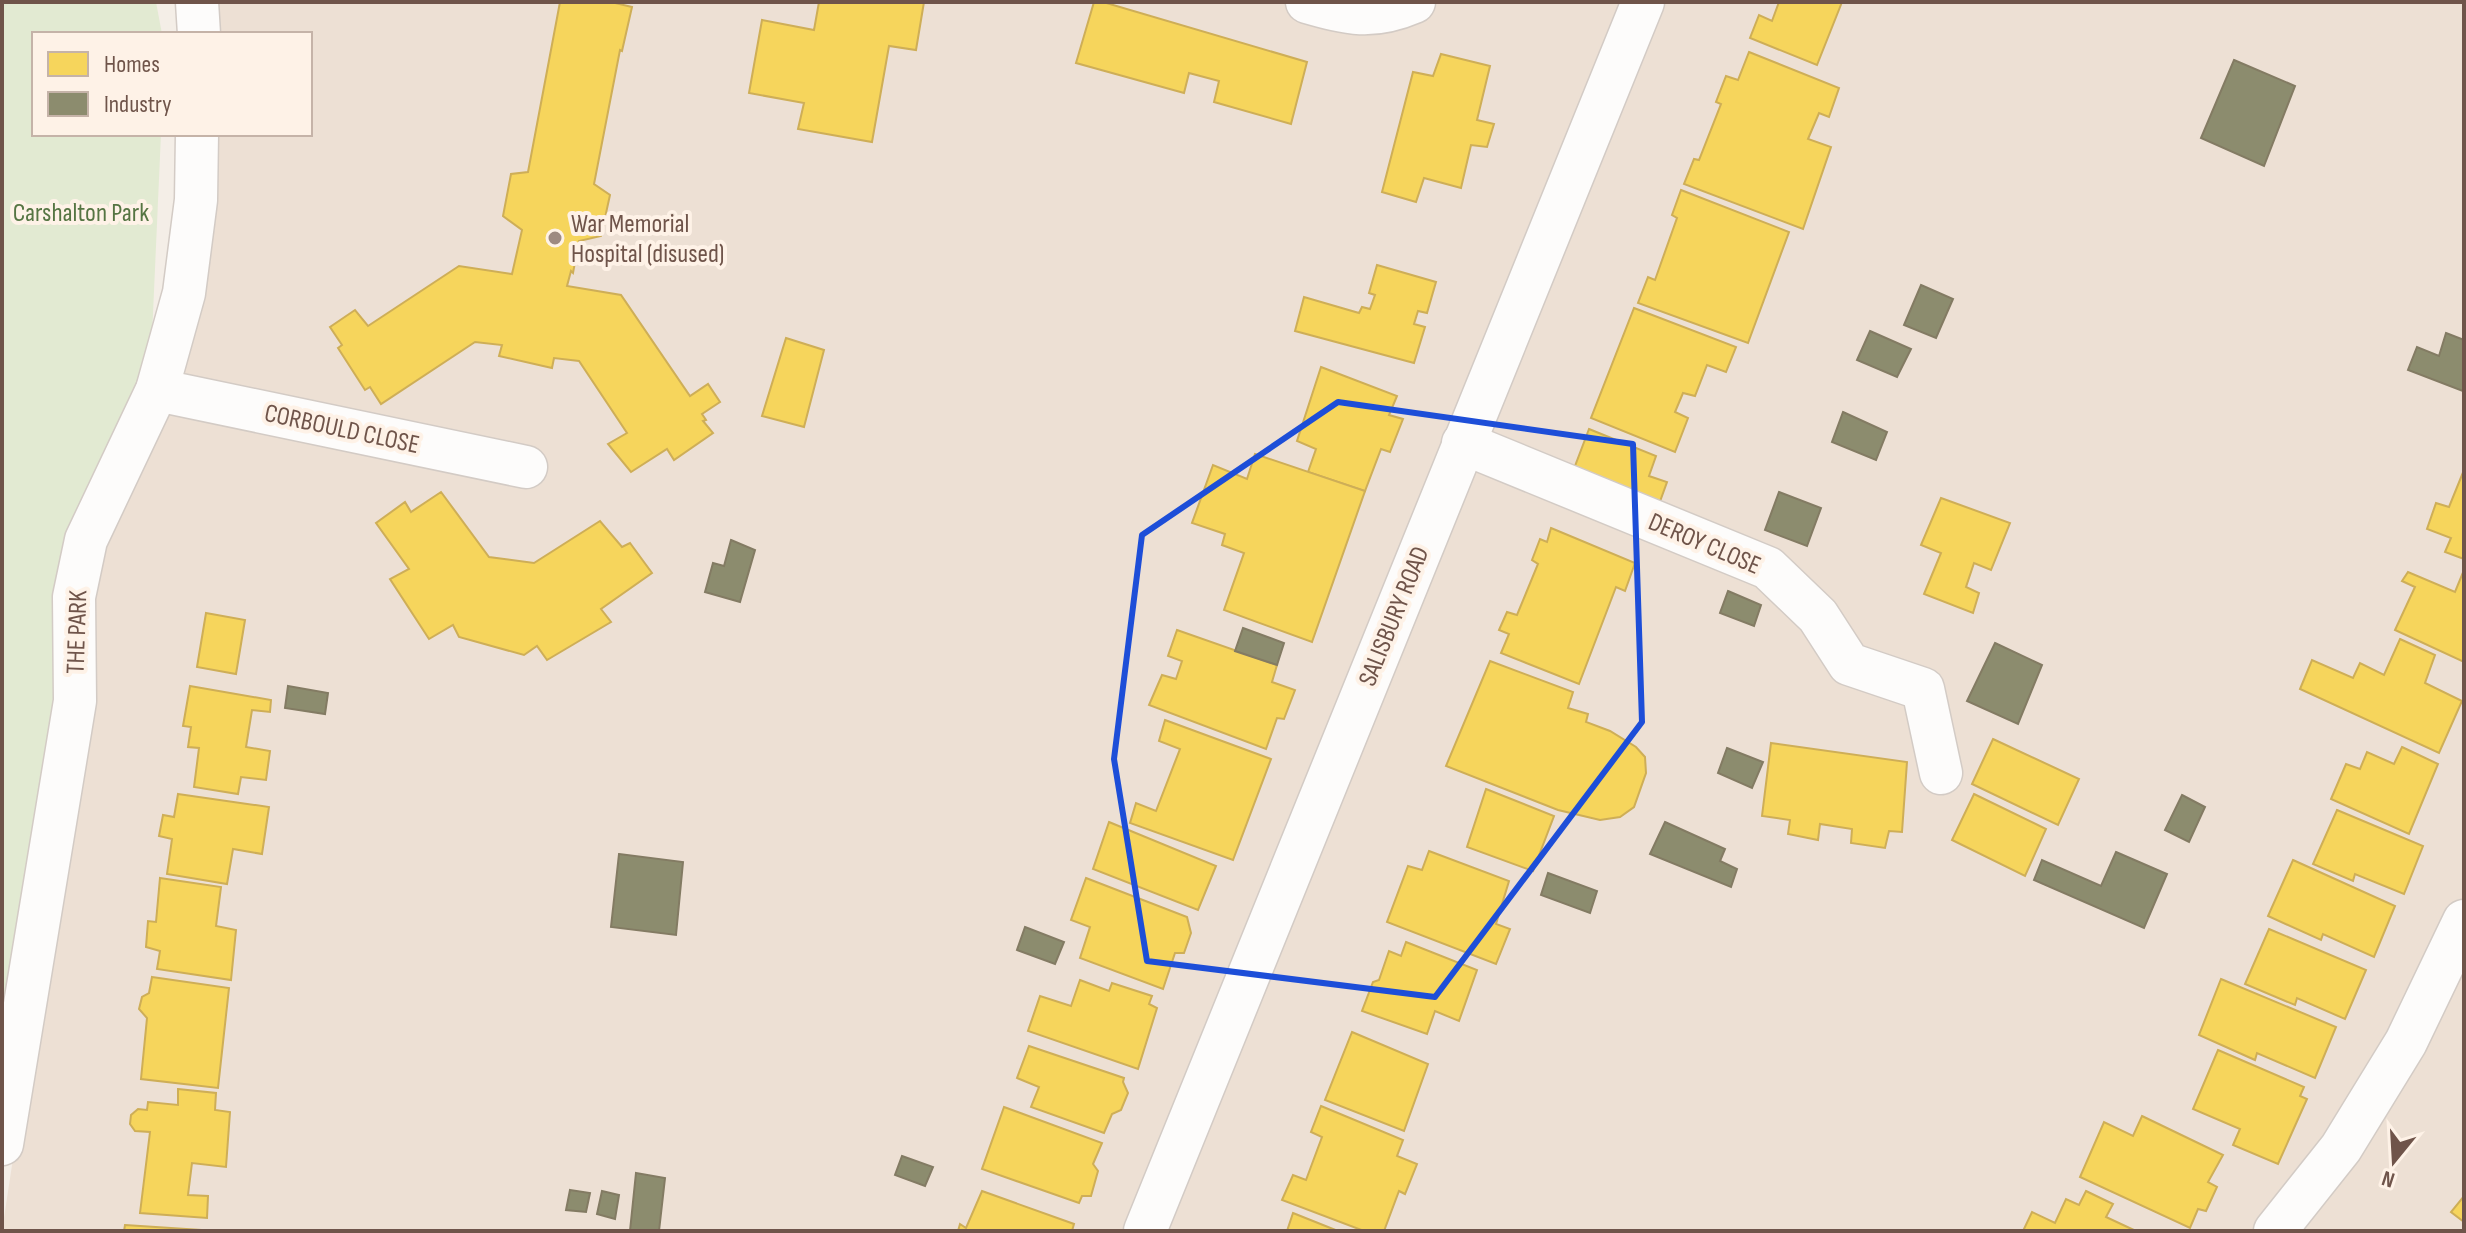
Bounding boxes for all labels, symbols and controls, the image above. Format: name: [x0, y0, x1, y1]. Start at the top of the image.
legend: [32, 32, 312, 136]
text: Homes: [104, 50, 160, 79]
text: Industry: [104, 90, 171, 119]
park label: Carshalton Park: [13, 198, 149, 229]
place label: War Memorial Hospital (disused): [571, 209, 724, 270]
marker: War Memorial Hospital (disused): [546, 229, 564, 247]
street label: CORBOULD CLOSE: [261, 398, 422, 461]
street label: DEROY CLOSE: [1644, 507, 1765, 582]
street label: SALISBURY ROAD: [1352, 542, 1436, 691]
street label: THE PARK: [61, 589, 94, 675]
north arrow: [2354, 1121, 2434, 1201]
text: N: [2379, 1164, 2398, 1193]

